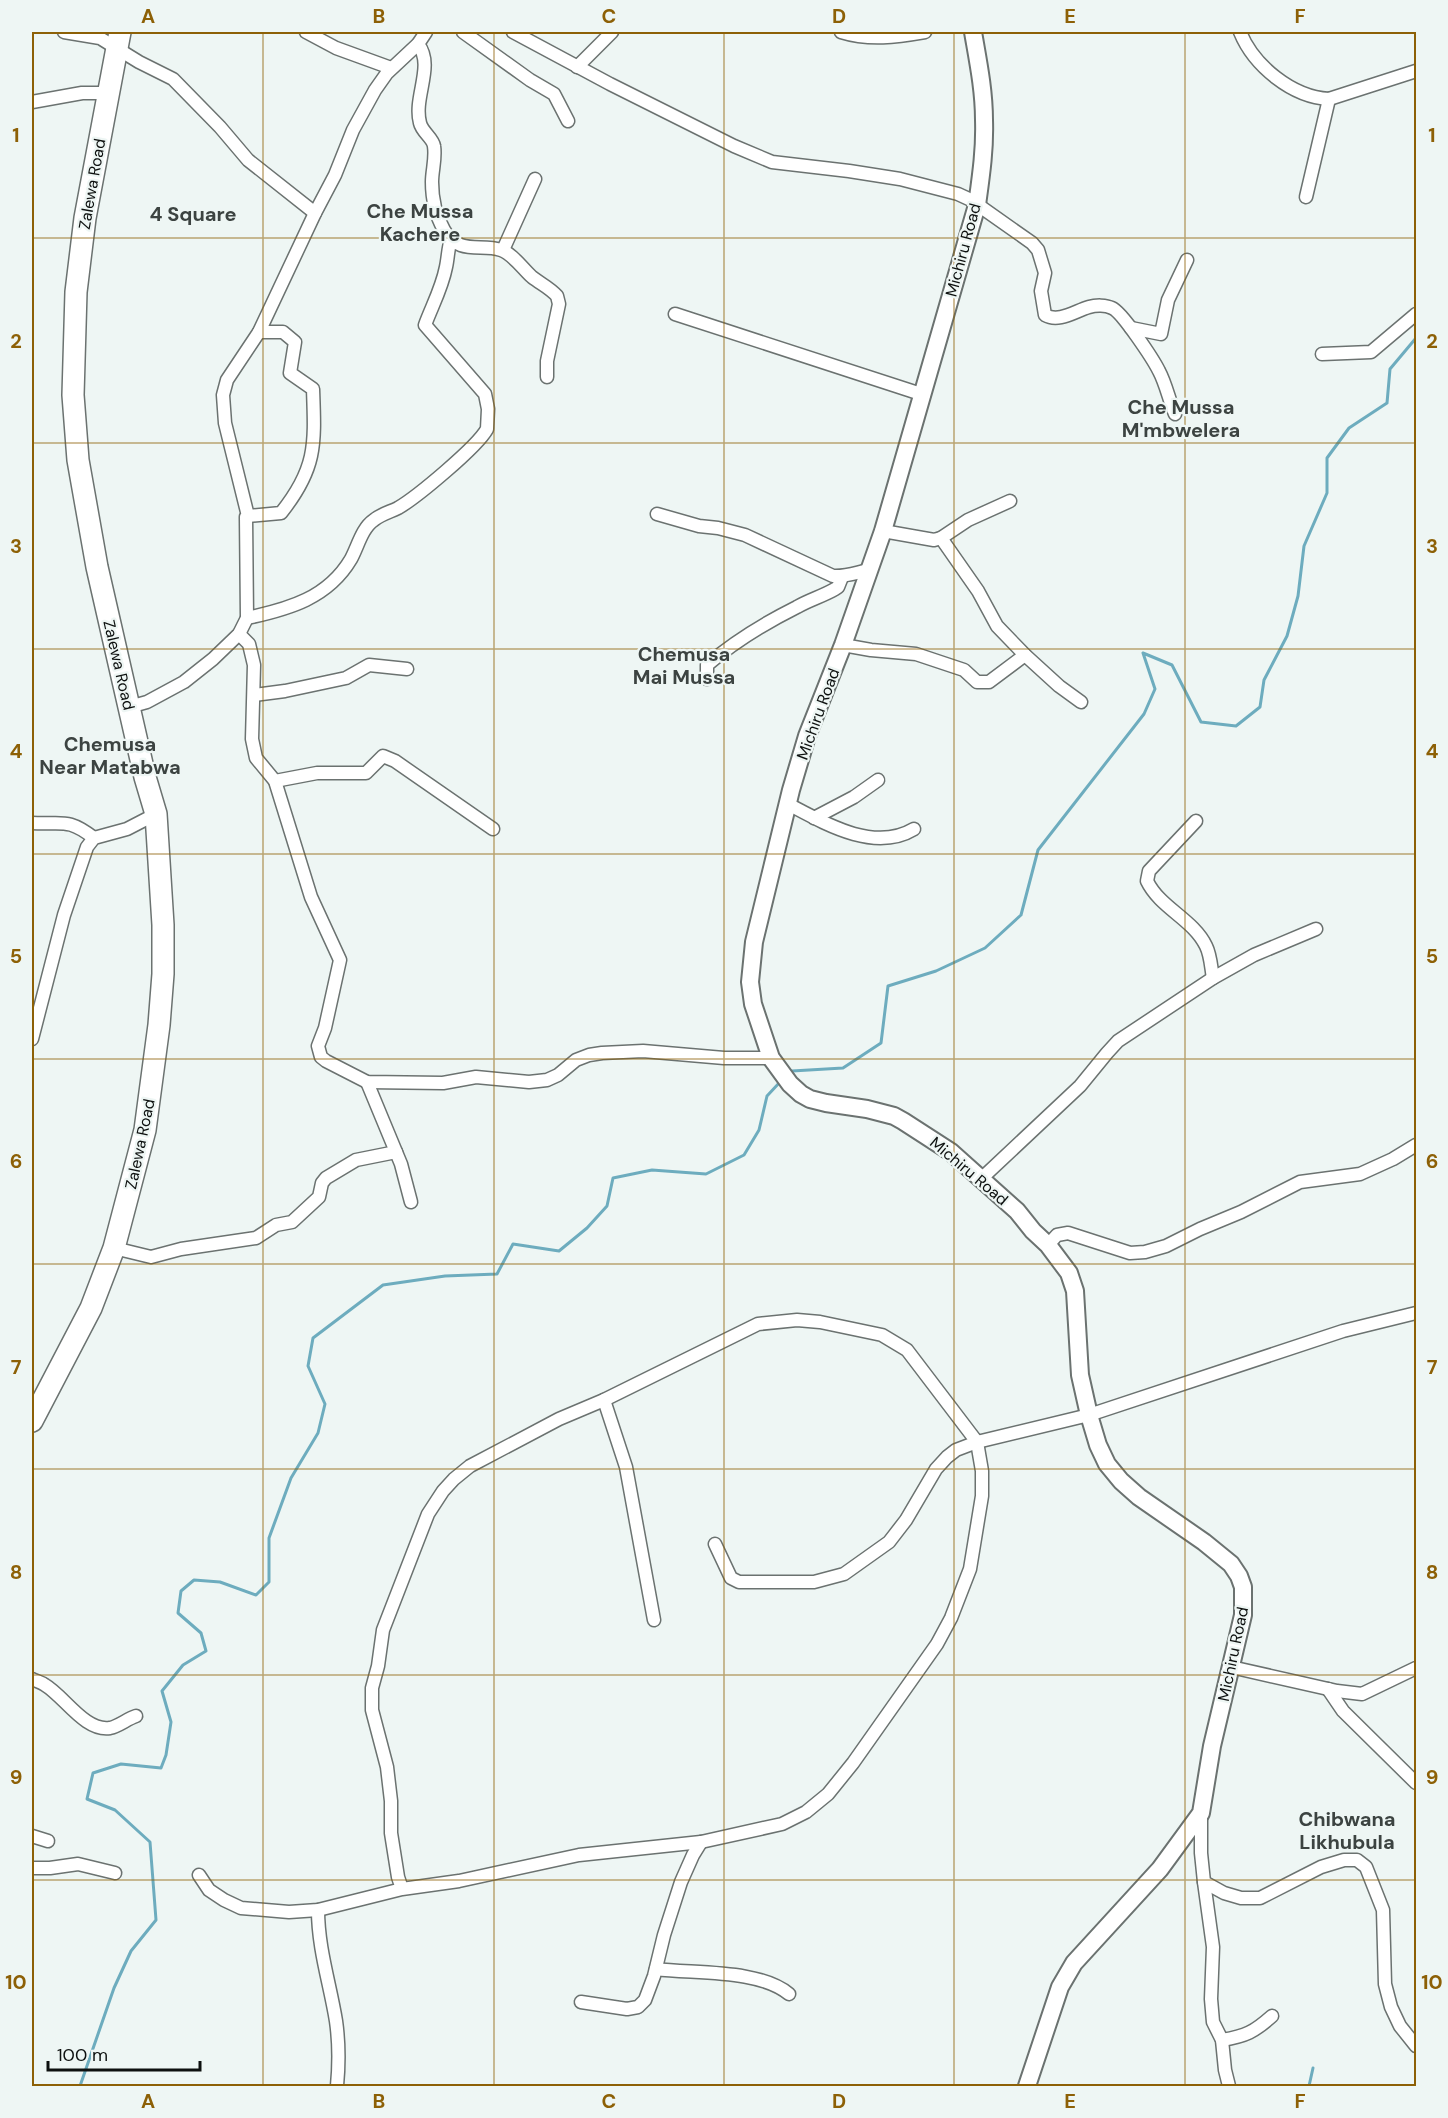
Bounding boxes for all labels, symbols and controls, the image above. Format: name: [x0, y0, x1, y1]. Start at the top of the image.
text: A: [141, 3, 155, 29]
text: B: [373, 3, 385, 29]
text: C: [602, 3, 616, 29]
text: D: [832, 3, 846, 29]
text: E: [1064, 3, 1076, 29]
text: F: [1294, 3, 1306, 29]
text: 1: [12, 122, 20, 148]
text: 1: [1428, 122, 1436, 148]
street label: Zalewa Road: [74, 137, 110, 231]
district label: Che Mussa Kachere: [367, 198, 473, 247]
district label: 4 Square: [150, 201, 236, 227]
street label: Michiru Road: [940, 201, 986, 299]
text: 2: [10, 328, 22, 354]
text: 2: [1426, 328, 1438, 354]
district label: Che Mussa M'mbwelera: [1122, 394, 1240, 443]
text: 3: [10, 533, 22, 559]
text: 3: [1426, 533, 1438, 559]
street label: Zalewa Road: [98, 618, 140, 712]
district label: Chemusa Mai Mussa: [633, 641, 735, 690]
street label: Michiru Road: [792, 665, 844, 763]
district label: Chemusa Near Matabwa: [39, 731, 181, 780]
text: 4: [10, 738, 23, 764]
text: 4: [1426, 738, 1439, 764]
text: 5: [10, 943, 22, 969]
text: 5: [1426, 943, 1438, 969]
street label: Zalewa Road: [120, 1097, 160, 1191]
street label: Michiru Road: [925, 1132, 1013, 1210]
text: 6: [10, 1148, 22, 1174]
text: 6: [1426, 1148, 1438, 1174]
text: 7: [11, 1354, 22, 1380]
text: 7: [1427, 1354, 1438, 1380]
text: 8: [10, 1559, 22, 1585]
text: 8: [1426, 1559, 1438, 1585]
street label: Michiru Road: [1213, 1605, 1253, 1703]
text: 9: [10, 1764, 22, 1790]
text: 9: [1426, 1764, 1438, 1790]
district label: Chibwana Likhubula: [1298, 1806, 1396, 1855]
text: 10: [5, 1969, 27, 1995]
text: 10: [1421, 1969, 1443, 1995]
scale bar: [48, 2034, 200, 2072]
text: 100 m: [57, 2043, 108, 2067]
text: A: [141, 2088, 155, 2114]
text: B: [373, 2088, 385, 2114]
text: C: [602, 2088, 616, 2114]
text: D: [832, 2088, 846, 2114]
text: E: [1064, 2088, 1076, 2114]
text: F: [1294, 2088, 1306, 2114]

